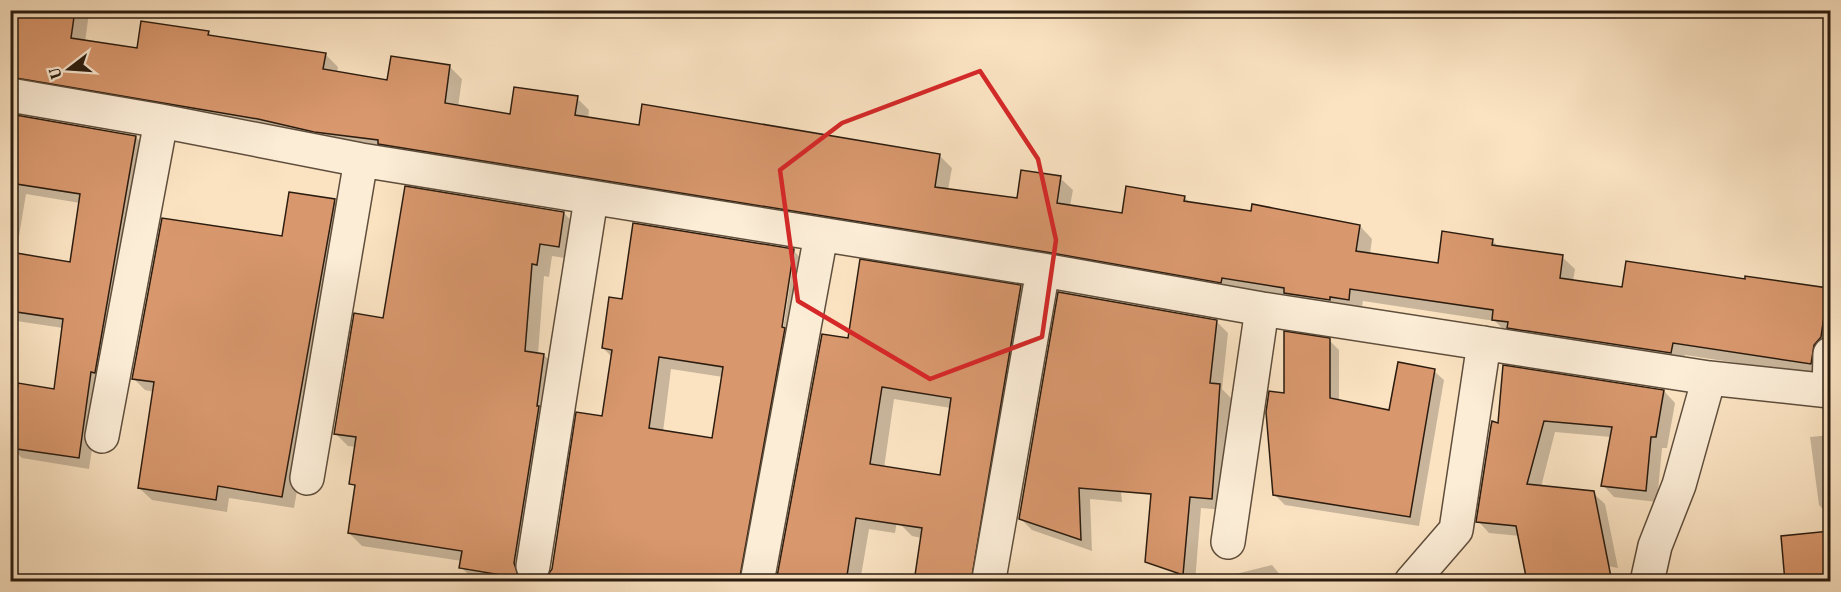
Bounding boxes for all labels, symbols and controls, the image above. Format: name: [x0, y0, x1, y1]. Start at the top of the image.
north arrow: [39, 39, 99, 99]
text: U: [44, 64, 69, 81]

